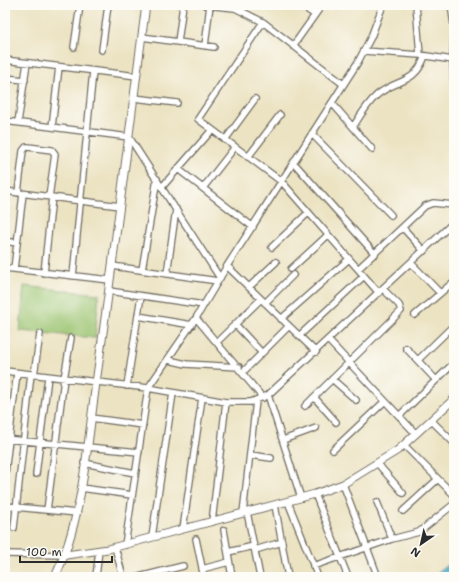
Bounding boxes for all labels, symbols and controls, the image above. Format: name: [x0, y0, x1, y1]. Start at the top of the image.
north arrow: [401, 524, 441, 564]
scale bar: [20, 538, 112, 564]
text: N: [408, 543, 423, 561]
text: 100 m: [26, 544, 62, 560]

